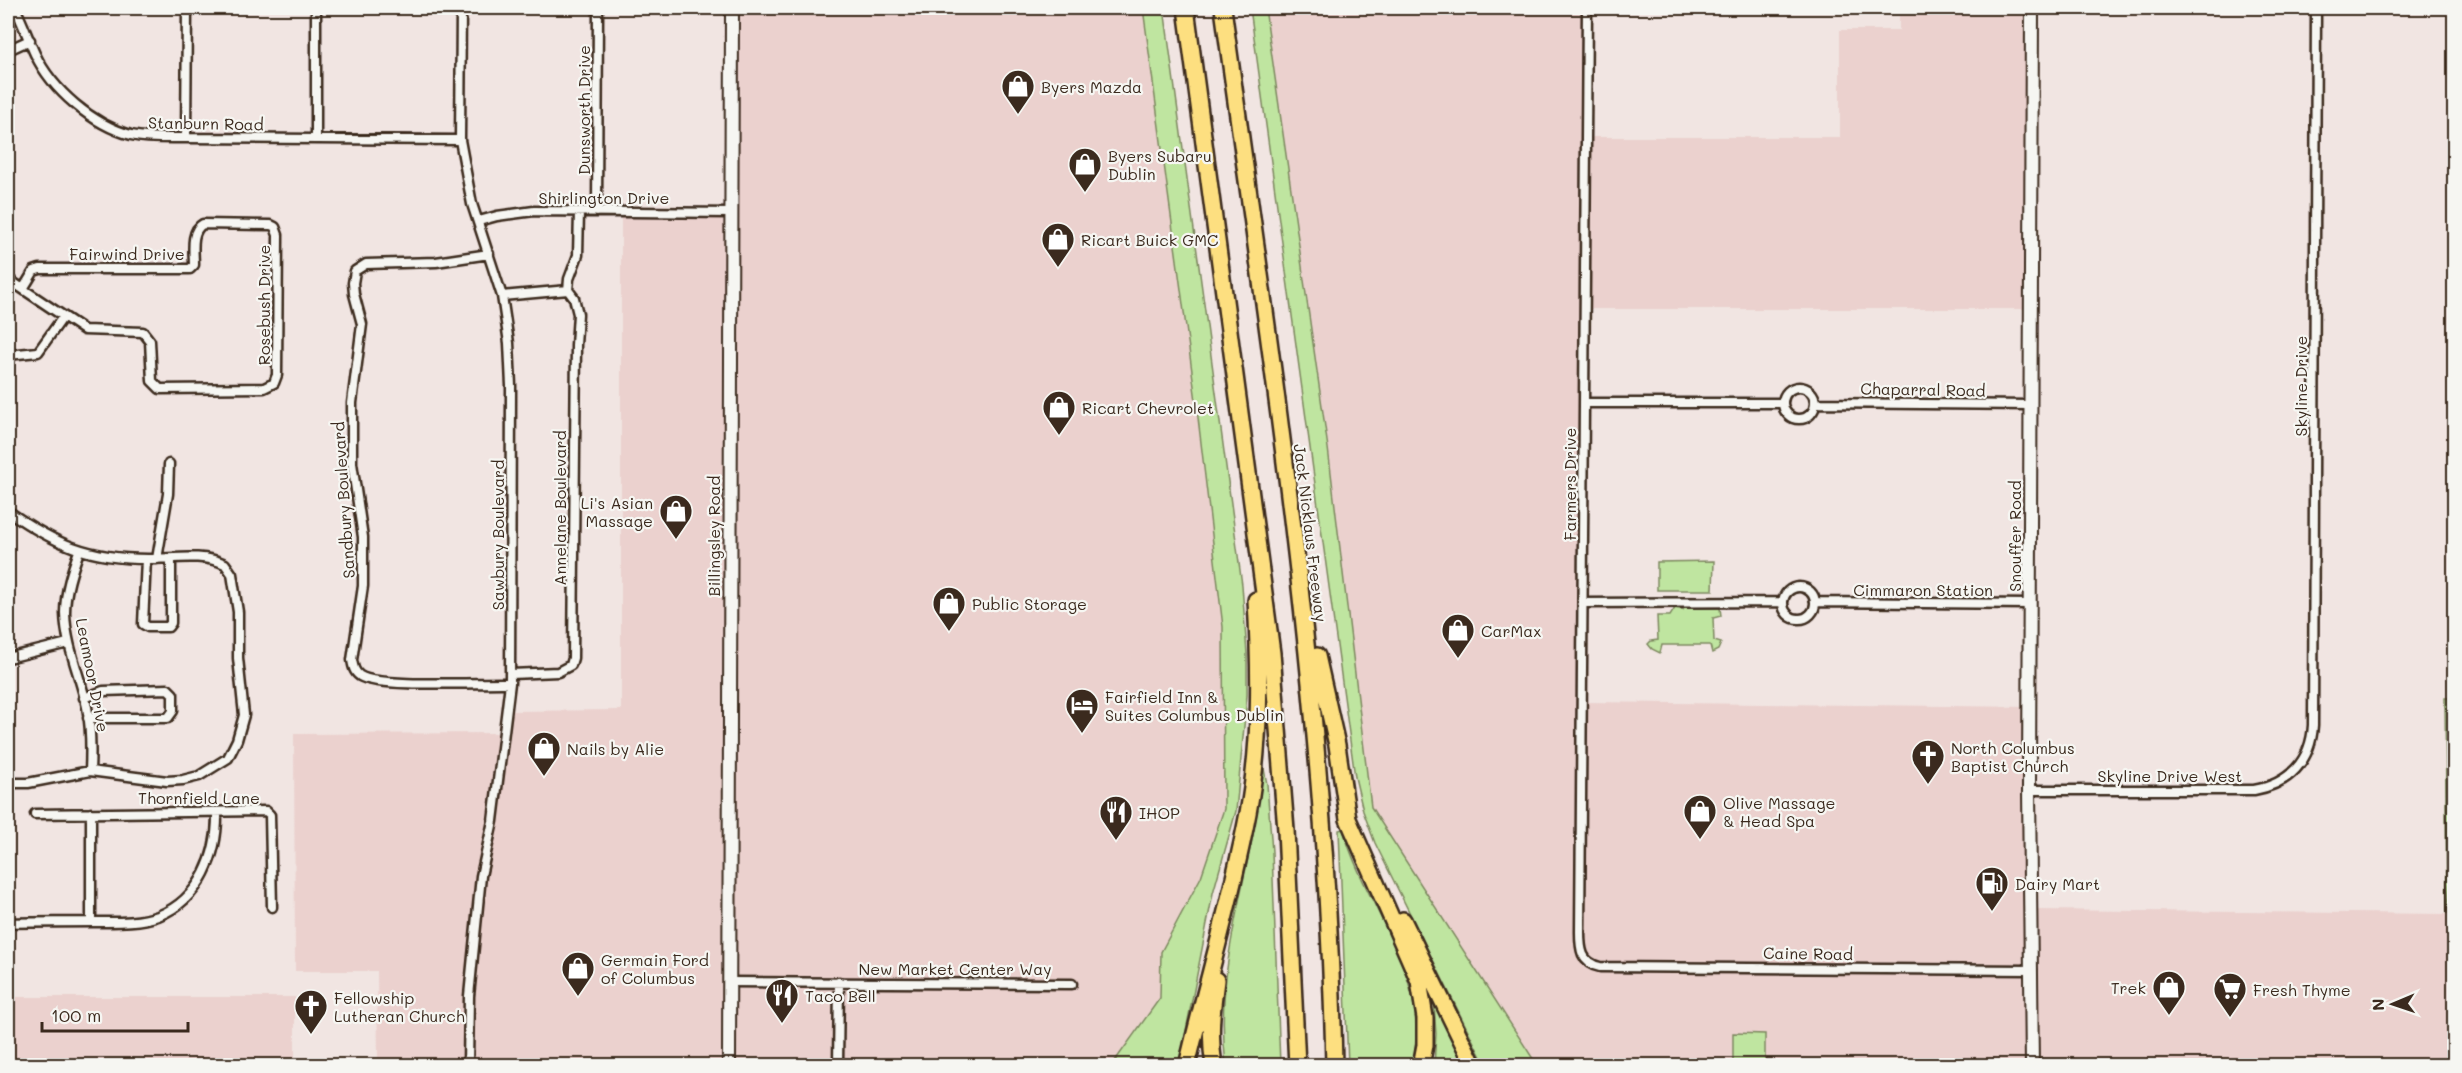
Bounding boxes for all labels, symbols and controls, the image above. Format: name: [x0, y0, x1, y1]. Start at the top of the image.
street label: Dunsworth Drive: [573, 45, 594, 175]
shop icon: Byers Mazda: [1000, 68, 1036, 115]
place label: Byers Mazda: [1041, 76, 1142, 97]
street label: Stanburn Road: [148, 111, 264, 135]
place label: Byers Subaru Dublin: [1108, 145, 1212, 184]
shop icon: Byers Subaru Dublin: [1067, 146, 1103, 193]
street label: Shirlington Drive: [539, 187, 669, 208]
shop icon: Ricart Buick GMC: [1040, 221, 1076, 268]
place label: Ricart Buick GMC: [1081, 229, 1218, 250]
street label: Fairwind Drive: [69, 243, 185, 264]
street label: Rosebush Drive: [253, 245, 274, 365]
street label: Skyline Drive: [2290, 336, 2311, 436]
street label: Chaparral Road: [1860, 377, 1986, 401]
shop icon: Ricart Chevrolet: [1041, 389, 1077, 436]
place label: Ricart Chevrolet: [1082, 397, 1214, 418]
street label: Sandbury Boulevard: [327, 421, 359, 579]
street label: Farmers Drive: [1559, 428, 1580, 540]
street label: Annelane Boulevard: [549, 430, 570, 586]
street label: Jack Nicklaus Freeway: [1290, 443, 1332, 623]
street label: Sawbury Boulevard: [487, 460, 508, 610]
street label: Billingsley Road: [703, 476, 724, 596]
street label: Snouffer Road: [2004, 480, 2025, 592]
place label: Li's Asian Massage: [581, 492, 653, 531]
shop icon: Li's Asian Massage: [658, 493, 694, 540]
street label: Cimmaron Station: [1853, 579, 1993, 600]
shop icon: Public Storage: [931, 585, 967, 632]
place label: Public Storage: [972, 593, 1087, 614]
shop icon: CarMax: [1440, 612, 1476, 659]
street label: Leamoor Drive: [72, 616, 114, 734]
place label: CarMax: [1481, 620, 1541, 641]
place label: Fairfield Inn & Suites Columbus Dublin: [1105, 686, 1283, 725]
hotel icon: Fairfield Inn & Suites Columbus Dublin: [1064, 687, 1100, 734]
shop icon: Nails by Alie: [526, 730, 562, 777]
place label: North Columbus Baptist Church: [1951, 737, 2075, 776]
place label: Nails by Alie: [567, 738, 664, 759]
church icon: North Columbus Baptist Church: [1910, 738, 1946, 785]
street label: Skyline Drive West: [2098, 765, 2242, 786]
street label: Thornfield Lane: [138, 787, 260, 808]
place label: Olive Massage & Head Spa: [1723, 792, 1836, 831]
shop icon: Olive Massage & Head Spa: [1682, 793, 1718, 840]
restaurant icon: IHOP: [1098, 794, 1134, 841]
place label: IHOP: [1139, 802, 1180, 823]
fuel station icon: Dairy Mart: [1974, 865, 2010, 912]
place label: Dairy Mart: [2015, 873, 2100, 894]
street label: Caine Road: [1763, 942, 1853, 964]
place label: Germain Ford of Columbus: [601, 949, 709, 988]
shop icon: Germain Ford of Columbus: [560, 950, 596, 997]
street label: New Market Center Way: [858, 958, 1052, 979]
shop icon: Trek: [2151, 969, 2187, 1016]
supermarket icon: Fresh Thyme: [2212, 971, 2248, 1018]
north arrow: [2363, 974, 2423, 1034]
restaurant icon: Taco Bell: [764, 977, 800, 1024]
place label: Trek: [2111, 977, 2146, 998]
place label: Fresh Thyme: [2253, 979, 2351, 1000]
place label: Taco Bell: [805, 985, 876, 1006]
place label: Fellowship Lutheran Church: [334, 987, 465, 1026]
church icon: Fellowship Lutheran Church: [293, 988, 329, 1035]
scale bar: [42, 995, 188, 1033]
text: N: [2367, 998, 2388, 1011]
text: 100 m: [51, 1003, 101, 1027]

